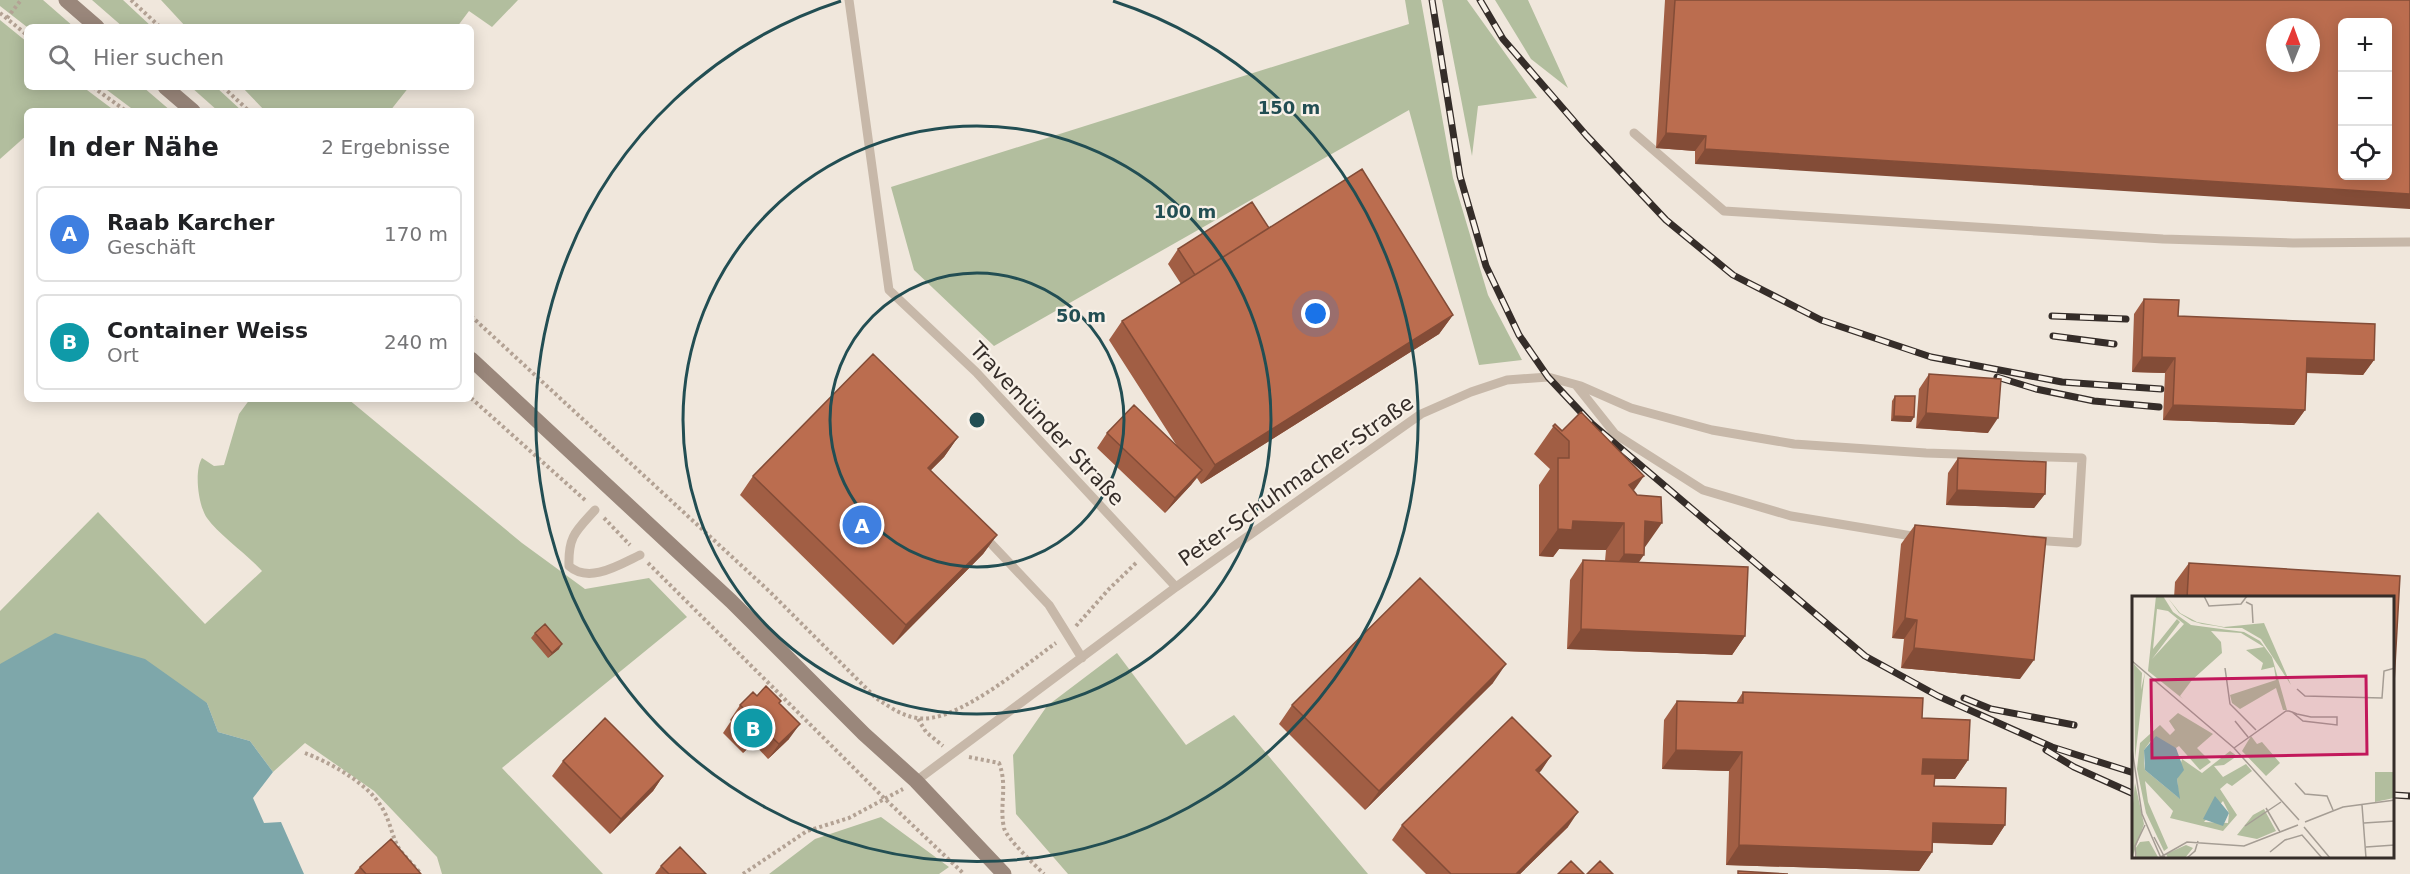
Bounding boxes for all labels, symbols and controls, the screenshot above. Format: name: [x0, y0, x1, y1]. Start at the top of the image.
north arrow: [2266, 18, 2320, 72]
map controls: [2338, 18, 2392, 180]
button: +: [2338, 18, 2392, 72]
search box: [24, 24, 474, 90]
icon: search: [45, 41, 78, 74]
text: Hier suchen: [93, 45, 224, 70]
button: −: [2338, 72, 2392, 126]
text: 150 m: [1258, 97, 1320, 118]
button: locate: [2338, 126, 2392, 180]
text: In der Nähe: [48, 132, 219, 162]
text: 2 Ergebnisse: [321, 135, 450, 159]
text: 100 m: [1154, 201, 1216, 222]
text: Raab Karcher: [107, 210, 274, 235]
text: A: [62, 222, 77, 246]
text: 170 m: [384, 222, 448, 246]
text: Geschäft: [107, 235, 196, 259]
your location: [1301, 299, 1330, 328]
text: 50 m: [1056, 305, 1106, 326]
text: Container Weiss: [107, 318, 308, 343]
text: B: [62, 330, 77, 354]
text: 240 m: [384, 330, 448, 354]
street label: Travemünder Straße: [964, 337, 1129, 511]
text: Ort: [107, 343, 139, 367]
street label: Peter-Schuhmacher-Straße: [1174, 391, 1418, 571]
centre of rings: [967, 410, 987, 430]
pin: A: [842, 502, 882, 548]
inset map: [2132, 596, 2395, 859]
pin: B: [734, 706, 772, 750]

